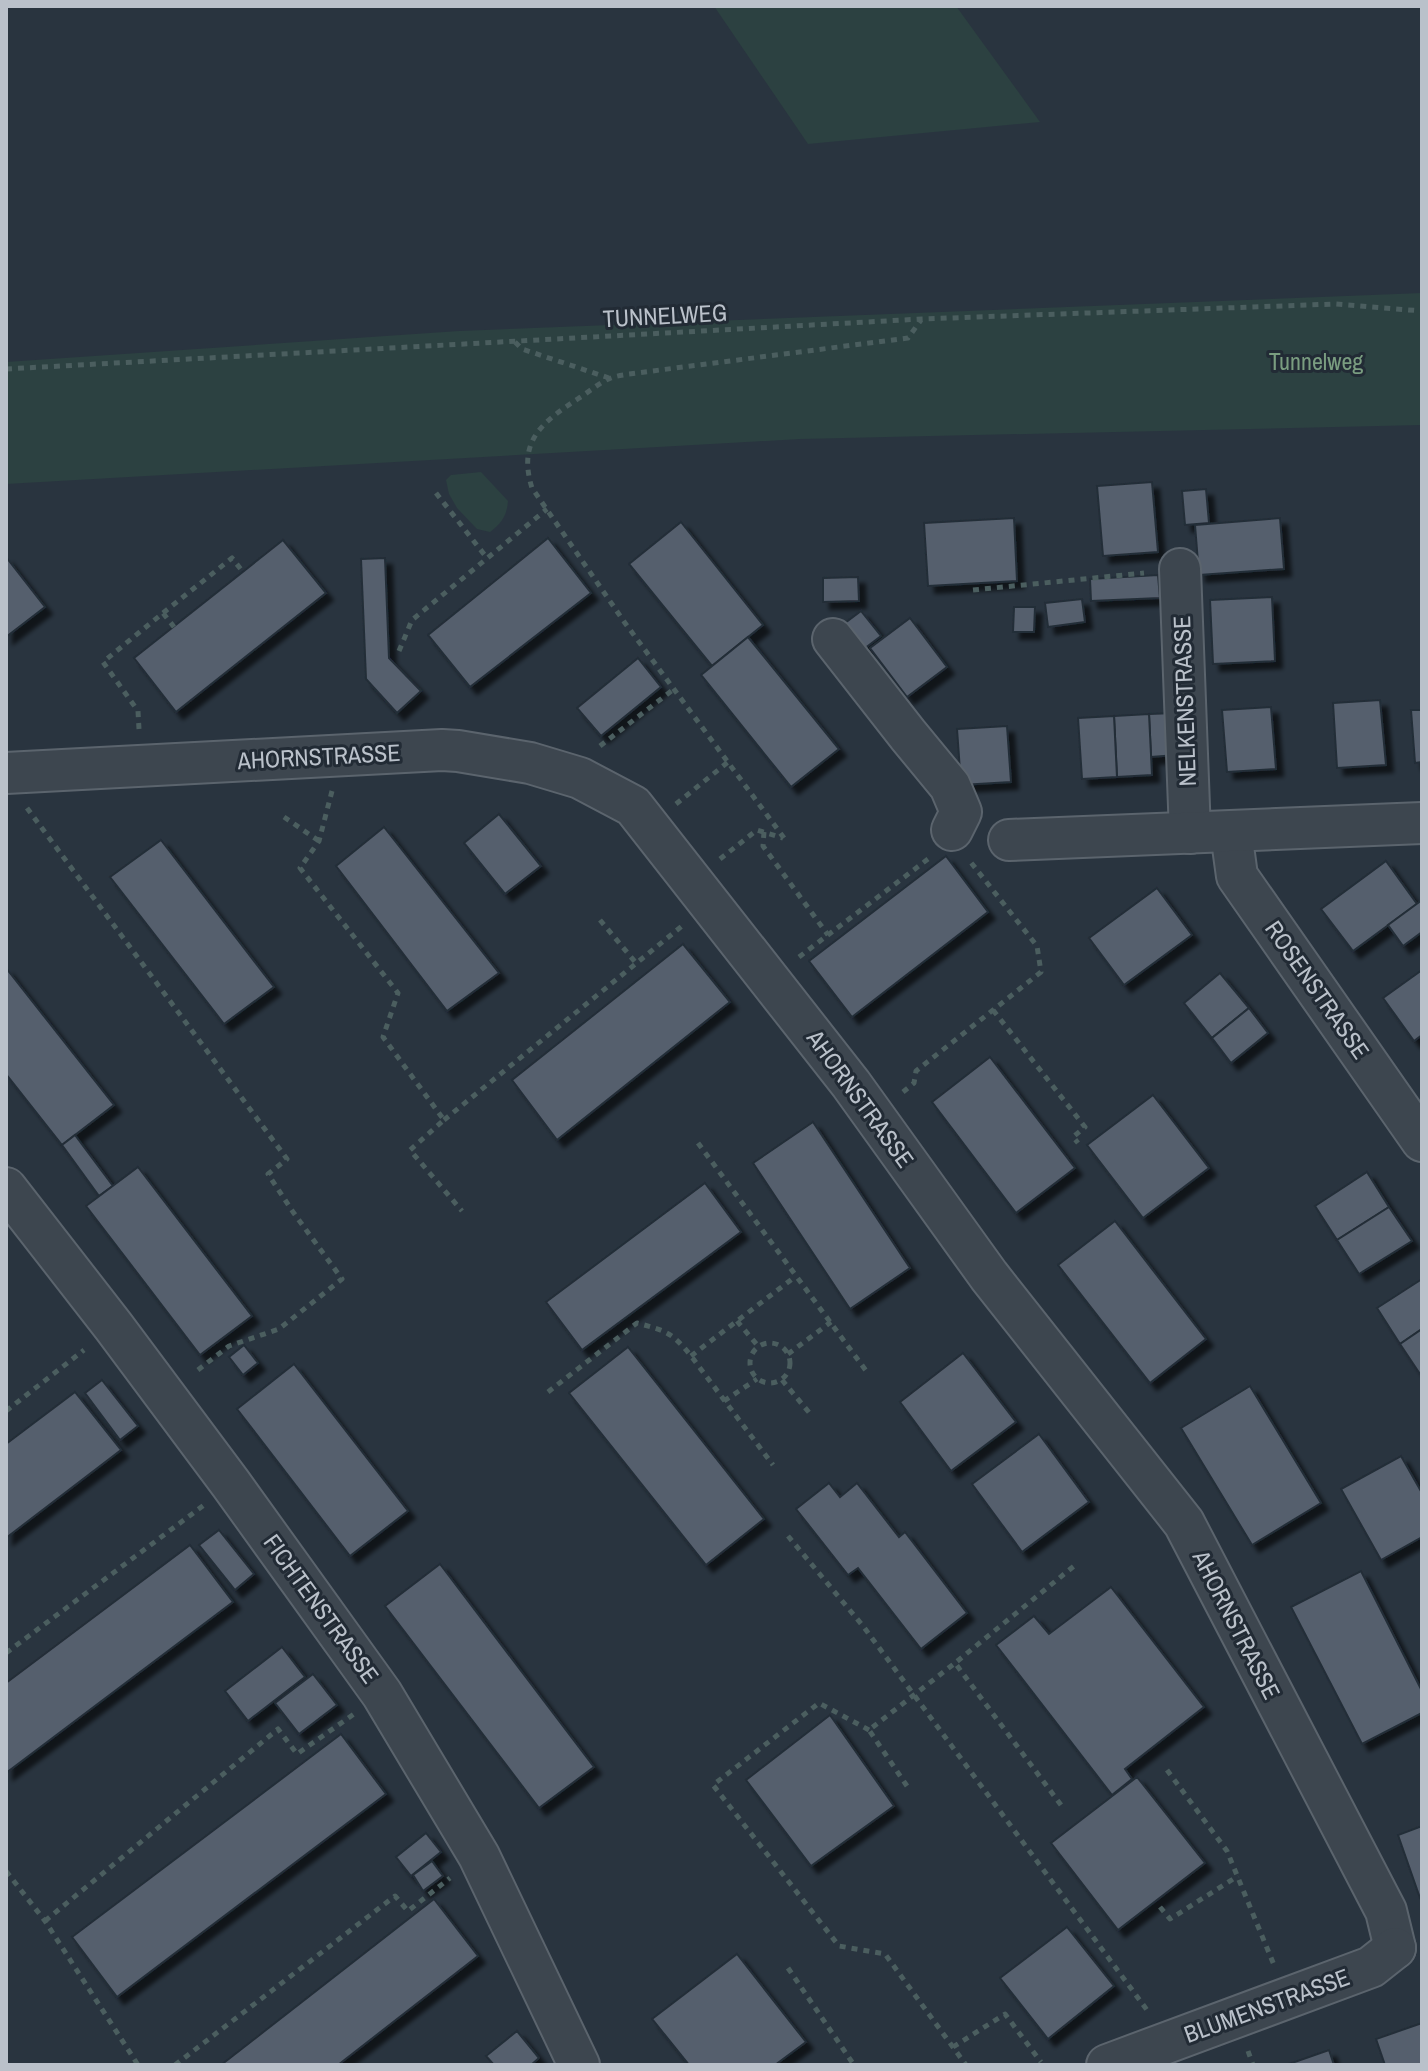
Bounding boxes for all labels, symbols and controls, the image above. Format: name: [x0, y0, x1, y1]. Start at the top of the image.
street label: TUNNELWEG: [602, 296, 728, 334]
park label: Tunnelweg: [1269, 345, 1363, 377]
street label: NELKENSTRASSE: [1165, 615, 1203, 787]
street label: AHORNSTRASSE: [236, 736, 401, 776]
street label: ROSENSTRASSE: [1258, 914, 1377, 1065]
street label: AHORNSTRASSE: [799, 1022, 922, 1174]
street label: FICHTENSTRASSE: [257, 1527, 387, 1689]
street label: AHORNSTRASSE: [1185, 1544, 1288, 1704]
street label: BLUMENSTRASSE: [1179, 1960, 1354, 2050]

